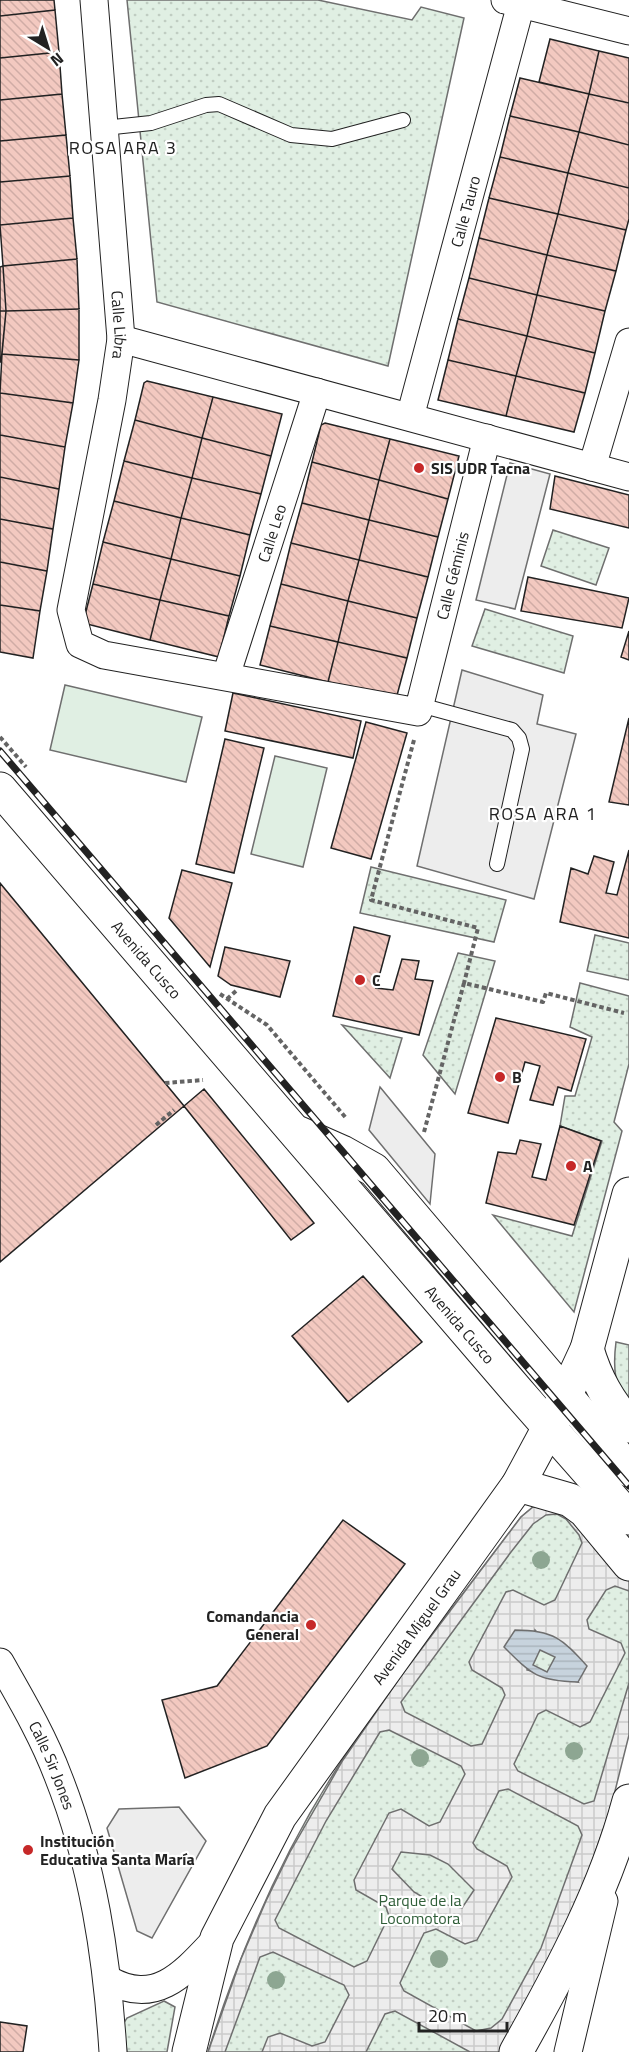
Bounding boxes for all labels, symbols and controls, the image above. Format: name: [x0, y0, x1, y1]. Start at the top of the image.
north arrow: [18, 18, 78, 78]
text: N: [45, 47, 69, 73]
district label: ROSA ARA 3: [69, 134, 177, 161]
street label: Calle Tauro: [444, 173, 486, 250]
street label: Calle Libra: [105, 290, 133, 361]
place label: SIS UDR Tacna: [431, 456, 530, 480]
marker: SIS UDR Tacna: [412, 461, 426, 475]
street label: Calle Leo: [251, 501, 292, 565]
street label: Calle Géminis: [430, 529, 475, 622]
district label: ROSA ARA 1: [489, 800, 597, 827]
street label: Avenida Cusco: [106, 915, 187, 1004]
place label: C: [372, 968, 381, 992]
marker: C: [353, 973, 367, 987]
place label: B: [512, 1065, 522, 1089]
marker: B: [493, 1070, 507, 1084]
place label: A: [583, 1154, 593, 1178]
marker: A: [564, 1159, 578, 1173]
street label: Avenida Cusco: [419, 1280, 501, 1369]
street label: Avenida Miguel Grau: [366, 1564, 466, 1690]
place label: Comandancia General: [206, 1604, 299, 1646]
marker: Comandancia General: [304, 1618, 318, 1632]
street label: Calle Sir Jones: [23, 1717, 81, 1813]
place label: Institución Educativa Santa María: [40, 1829, 195, 1871]
marker: Institución Educativa Santa María: [21, 1843, 35, 1857]
park label: Parque de la Locomotora: [378, 1888, 462, 1930]
scale bar: [419, 1995, 508, 2033]
text: 20 m: [428, 2002, 467, 2029]

